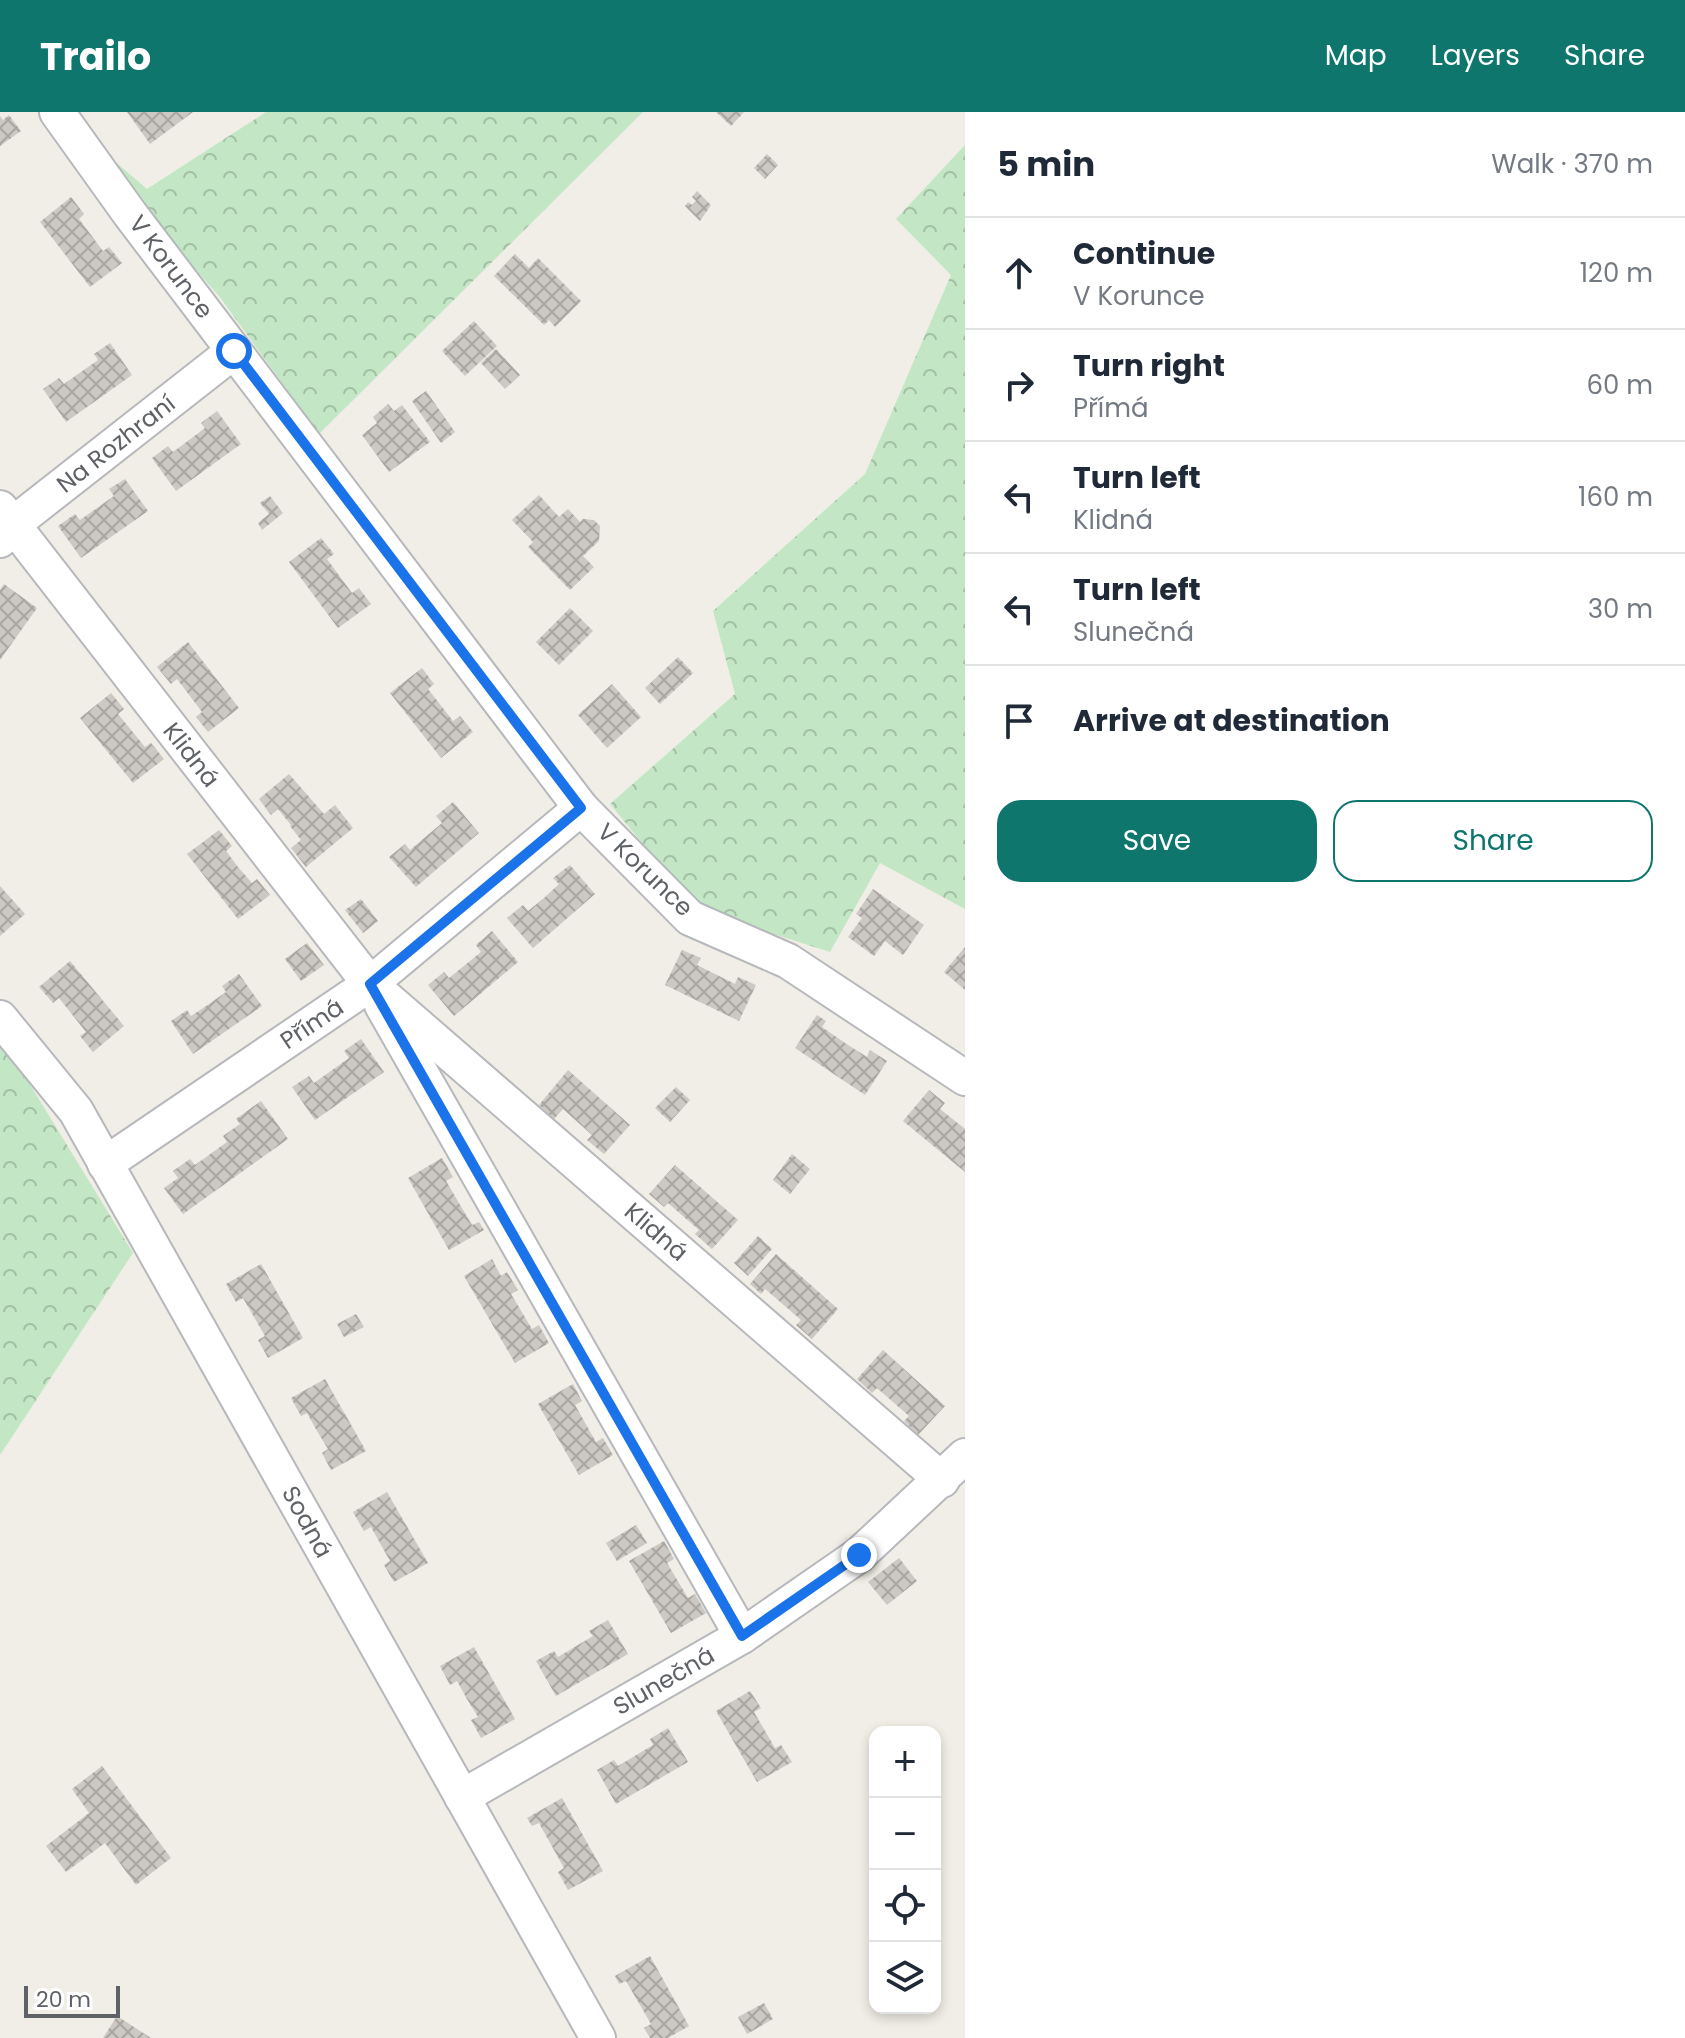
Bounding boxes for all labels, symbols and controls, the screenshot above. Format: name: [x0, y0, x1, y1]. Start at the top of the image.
text: Trailo: [40, 30, 151, 83]
text: Map: [1325, 36, 1387, 75]
text: Layers: [1431, 36, 1520, 75]
text: Share: [1564, 36, 1645, 75]
text: 5 min: [997, 140, 1095, 188]
text: Walk · 370 m: [1491, 146, 1653, 182]
street label: V Korunce: [122, 208, 221, 325]
text: Continue: [1073, 232, 1215, 275]
icon: ahead: [997, 251, 1041, 295]
text: 120 m: [1580, 255, 1653, 291]
text: V Korunce: [1073, 278, 1205, 314]
route start: [216, 333, 252, 369]
text: Turn right: [1073, 344, 1225, 387]
icon: right: [997, 363, 1041, 407]
text: 60 m: [1586, 367, 1653, 403]
street label: Na Rozhraní: [50, 387, 182, 500]
text: Přímá: [1073, 390, 1149, 426]
text: Turn left: [1073, 456, 1201, 499]
icon: left: [997, 475, 1041, 519]
text: 160 m: [1578, 479, 1653, 515]
text: Klidná: [1073, 502, 1153, 538]
text: Turn left: [1073, 568, 1201, 611]
icon: left: [997, 587, 1041, 631]
text: 30 m: [1588, 591, 1653, 627]
text: Slunečná: [1073, 614, 1194, 650]
icon: arrive: [997, 699, 1041, 743]
text: Arrive at destination: [1073, 699, 1390, 742]
street label: Klidná: [156, 715, 227, 794]
button: Save: [997, 800, 1317, 882]
button: Share: [1333, 800, 1653, 882]
street label: V Korunce: [590, 816, 701, 924]
street label: Přímá: [274, 990, 350, 1057]
street label: Klidná: [618, 1195, 695, 1268]
street label: Sodná: [274, 1480, 341, 1564]
route end: [841, 1537, 877, 1573]
street label: Slunečná: [607, 1638, 720, 1723]
map controls: [869, 1726, 941, 2014]
button: +: [869, 1726, 941, 1798]
button: −: [869, 1798, 941, 1870]
button: locate: [869, 1870, 941, 1942]
button: layers: [869, 1942, 941, 2014]
scale bar: [24, 1982, 120, 2018]
text: 20 m: [36, 1984, 91, 2015]

